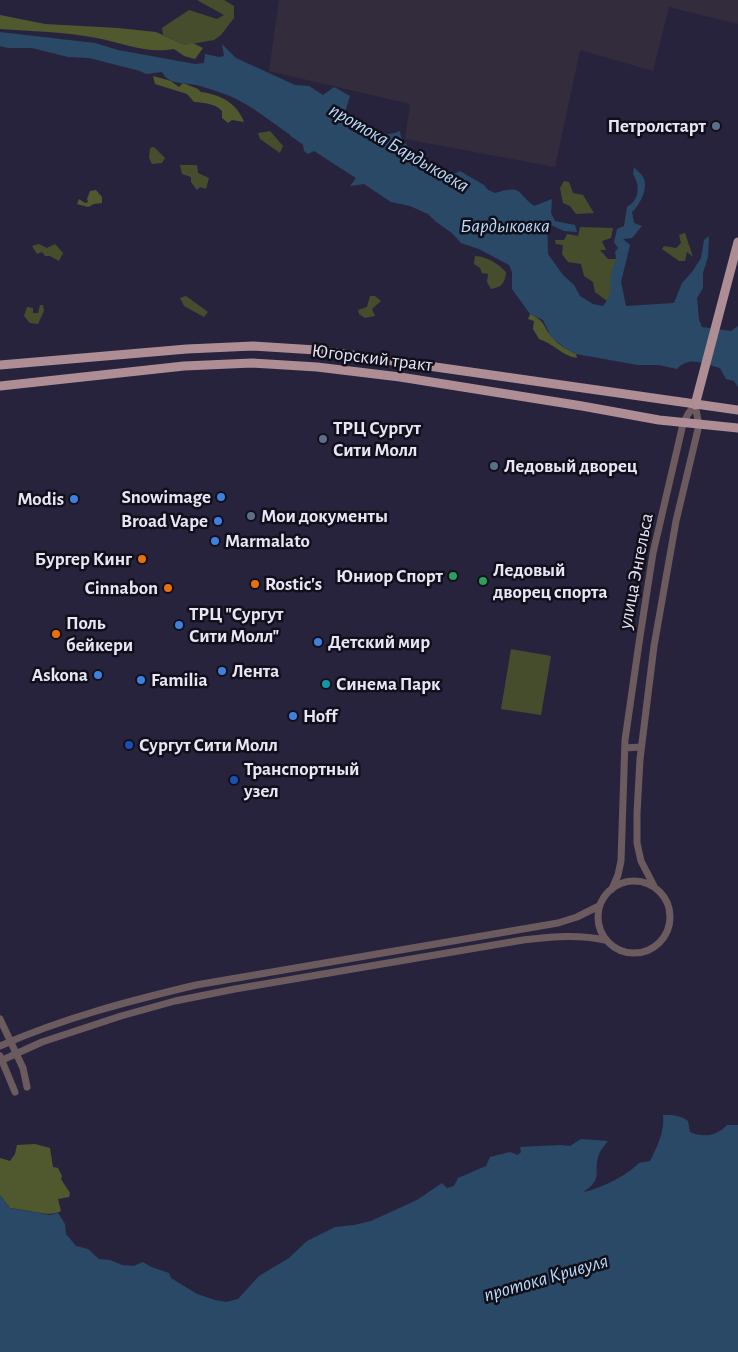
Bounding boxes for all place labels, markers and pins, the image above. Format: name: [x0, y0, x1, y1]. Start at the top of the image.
place label: Петролстарт: [607, 115, 706, 137]
marker: Петролстарт: [710, 120, 722, 132]
place label: ТРЦ Сургут Сити Молл: [333, 417, 421, 461]
marker: ТРЦ Сургут Сити Молл: [317, 433, 329, 445]
place label: Ледовый дворец: [504, 455, 638, 477]
marker: Ледовый дворец: [488, 460, 500, 472]
place label: Snowimage: [121, 486, 211, 508]
place label: Modis: [18, 488, 64, 510]
marker: Snowimage: [215, 491, 227, 503]
marker: Modis: [68, 493, 80, 505]
place label: Мои документы: [261, 505, 388, 527]
place label: Broad Vape: [121, 510, 208, 532]
marker: Мои документы: [245, 510, 257, 522]
marker: Broad Vape: [212, 515, 224, 527]
place label: Marmalato: [225, 530, 310, 552]
marker: Marmalato: [209, 535, 221, 547]
place label: Бургер Кинг: [35, 548, 132, 570]
marker: Бургер Кинг: [136, 553, 148, 565]
place label: Ледовый дворец спорта: [493, 559, 607, 603]
place label: Юниор Спорт: [336, 565, 443, 587]
marker: Юниор Спорт: [447, 570, 459, 582]
place label: Rostic's: [265, 573, 322, 595]
marker: Ледовый дворец спорта: [477, 575, 489, 587]
place label: Cinnabon: [85, 577, 158, 599]
marker: Rostic's: [249, 578, 261, 590]
marker: Cinnabon: [162, 582, 174, 594]
place label: ТРЦ "Сургут Сити Молл": [189, 603, 283, 647]
place label: Поль бейкери: [66, 612, 133, 656]
marker: ТРЦ "Сургут Сити Молл": [173, 619, 185, 631]
marker: Поль бейкери: [50, 628, 62, 640]
place label: Детский мир: [328, 631, 430, 653]
marker: Детский мир: [312, 636, 324, 648]
place label: Лента: [232, 660, 279, 682]
place label: Askona: [32, 664, 88, 686]
marker: Лента: [216, 665, 228, 677]
marker: Askona: [92, 669, 104, 681]
place label: Familia: [151, 669, 208, 691]
place label: Синема Парк: [336, 673, 440, 695]
marker: Familia: [135, 674, 147, 686]
marker: Синема Парк: [320, 678, 332, 690]
place label: Hoff: [303, 705, 337, 727]
marker: Hoff: [287, 710, 299, 722]
place label: Сургут Сити Молл: [139, 734, 278, 756]
marker: Сургут Сити Молл: [123, 739, 135, 751]
place label: Транспортный узел: [244, 758, 360, 802]
marker: Транспортный узел: [228, 774, 240, 786]

